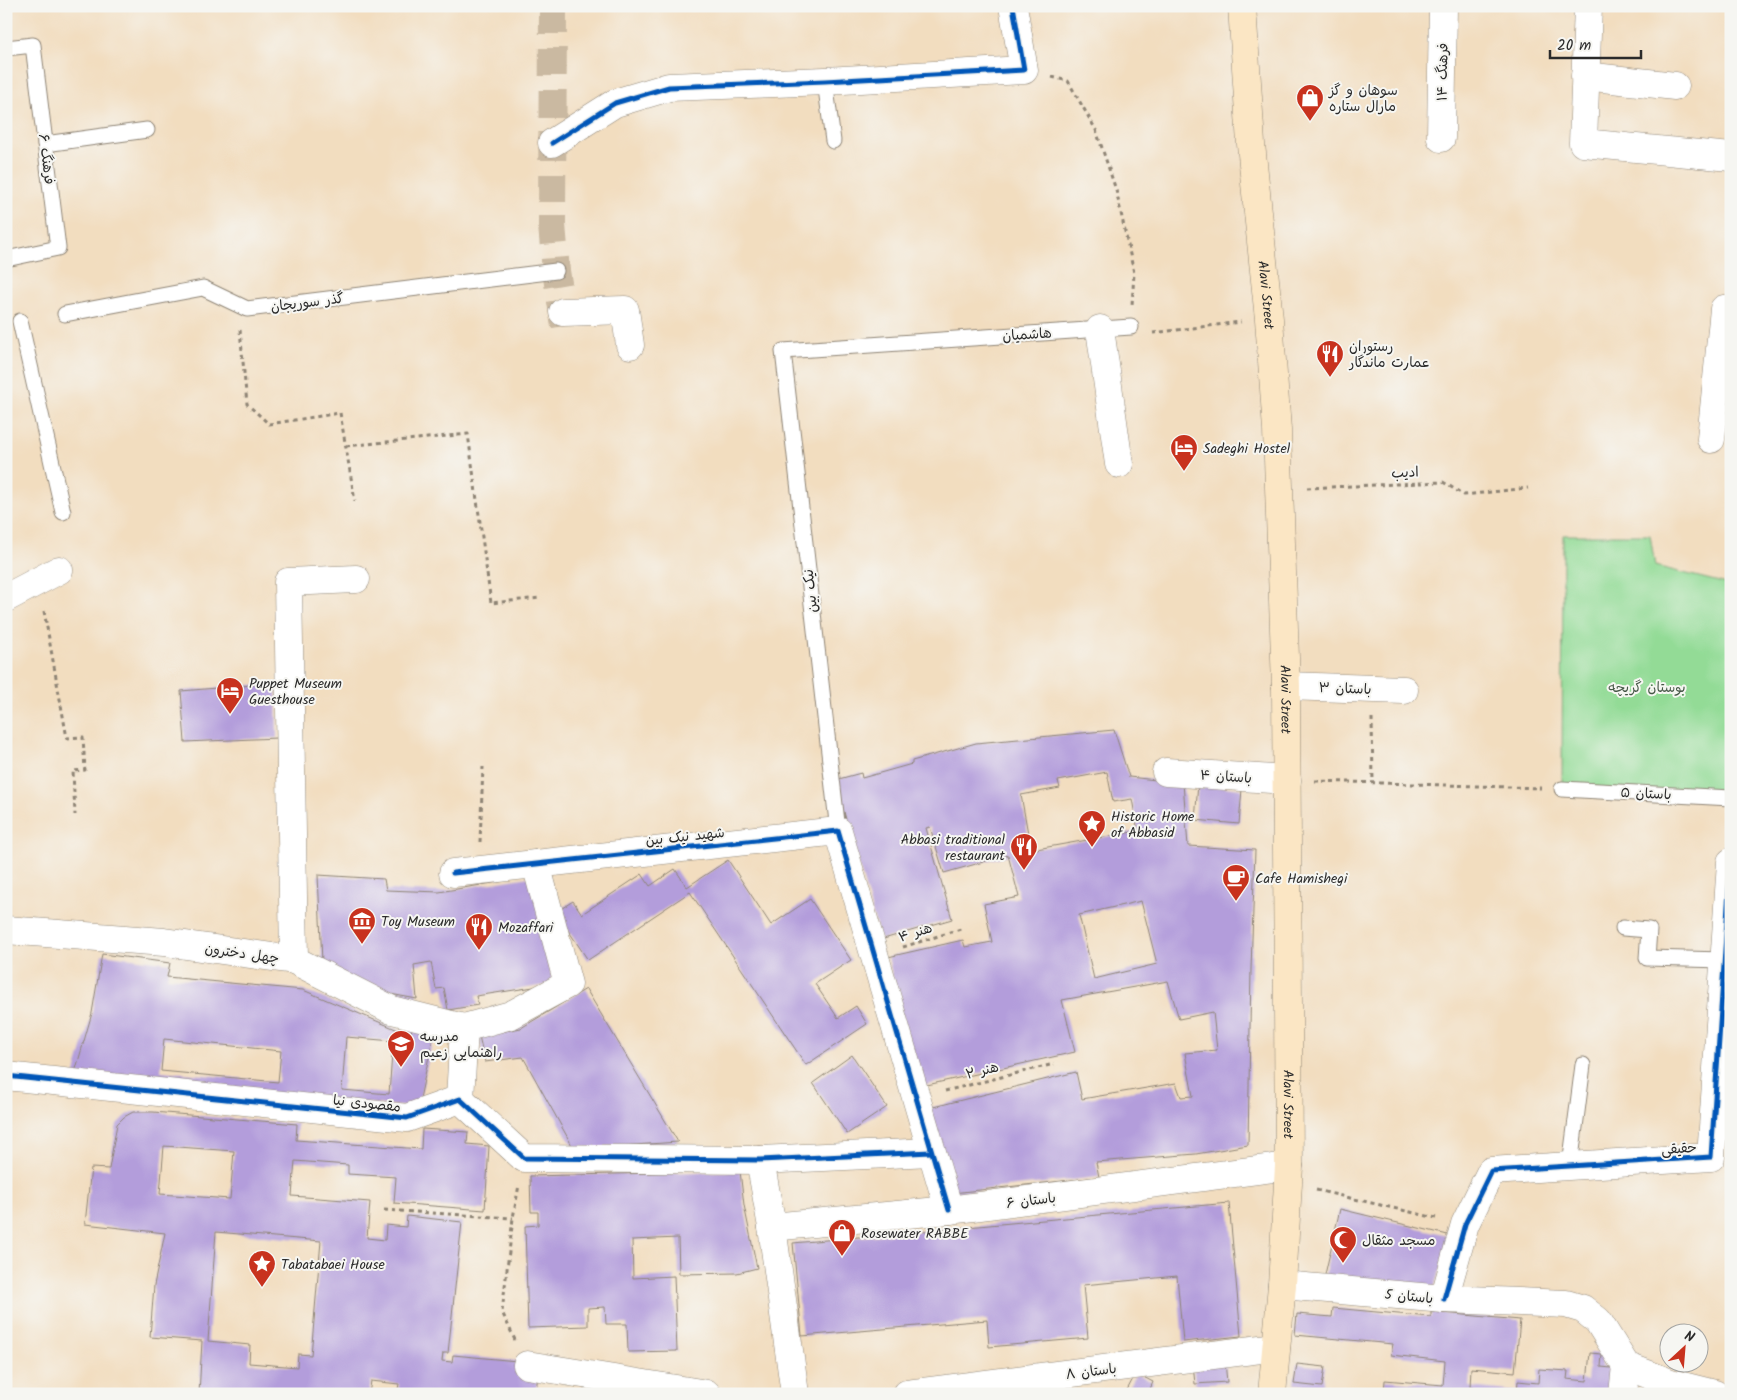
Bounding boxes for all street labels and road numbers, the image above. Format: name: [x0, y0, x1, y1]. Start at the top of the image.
street label: فرهنگ ۱۴: [1431, 43, 1455, 101]
street label: فرهنگ ۶: [32, 132, 60, 186]
street label: Alavi Street: [1251, 260, 1280, 331]
street label: گذر سوریجان: [269, 288, 345, 318]
street label: هاشمیان: [1002, 322, 1052, 348]
street label: ادیب: [1391, 461, 1419, 485]
street label: نیک بین: [798, 568, 824, 614]
street label: Alavi Street: [1273, 665, 1296, 734]
street label: باستان ۳: [1318, 677, 1372, 701]
street label: باستان ۴: [1199, 764, 1253, 790]
street label: باستان ۵: [1620, 782, 1672, 806]
street label: شهید نیک بین: [644, 822, 726, 852]
street label: هنر ۴: [896, 917, 935, 949]
street label: چهل دخترون: [203, 938, 280, 970]
street label: هنر ۲: [963, 1056, 1001, 1086]
street label: Alavi Street: [1276, 1070, 1299, 1139]
street label: مقصودی نیا: [332, 1089, 402, 1118]
street label: حقیقی: [1660, 1137, 1698, 1161]
street label: باستان ۶: [1005, 1187, 1057, 1215]
street label: باستان 5: [1384, 1284, 1434, 1310]
street label: باستان ۸: [1064, 1358, 1118, 1386]

